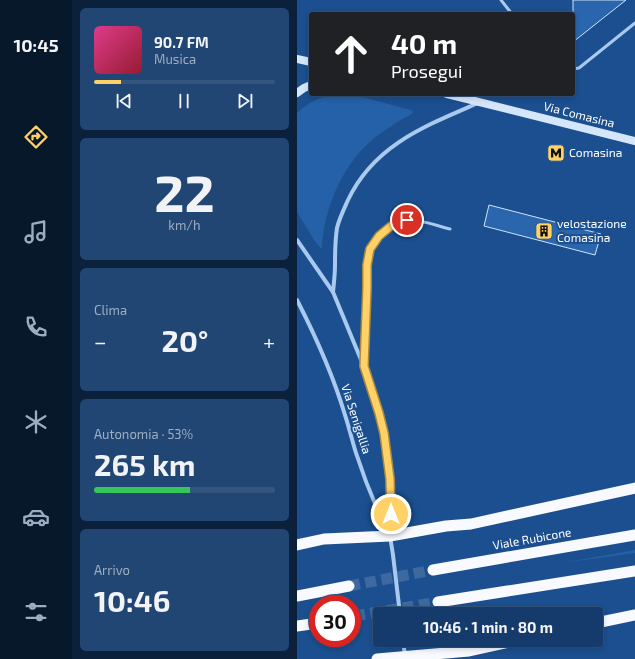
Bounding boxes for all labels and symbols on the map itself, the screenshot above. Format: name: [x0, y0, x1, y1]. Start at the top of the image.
street label: Via Comasina: [542, 98, 616, 130]
metro station icon: Comasina: [546, 143, 566, 163]
place label: Comasina: [569, 145, 622, 159]
pin: [390, 203, 424, 237]
place label: velostazione Comasina: [557, 216, 627, 244]
building icon: velostazione Comasina: [534, 221, 554, 241]
street label: Via Senigallia: [339, 382, 375, 455]
position arrow: [370, 493, 412, 535]
street label: Viale Rubicone: [491, 524, 572, 552]
speed limit sign: 30: [309, 595, 361, 647]

